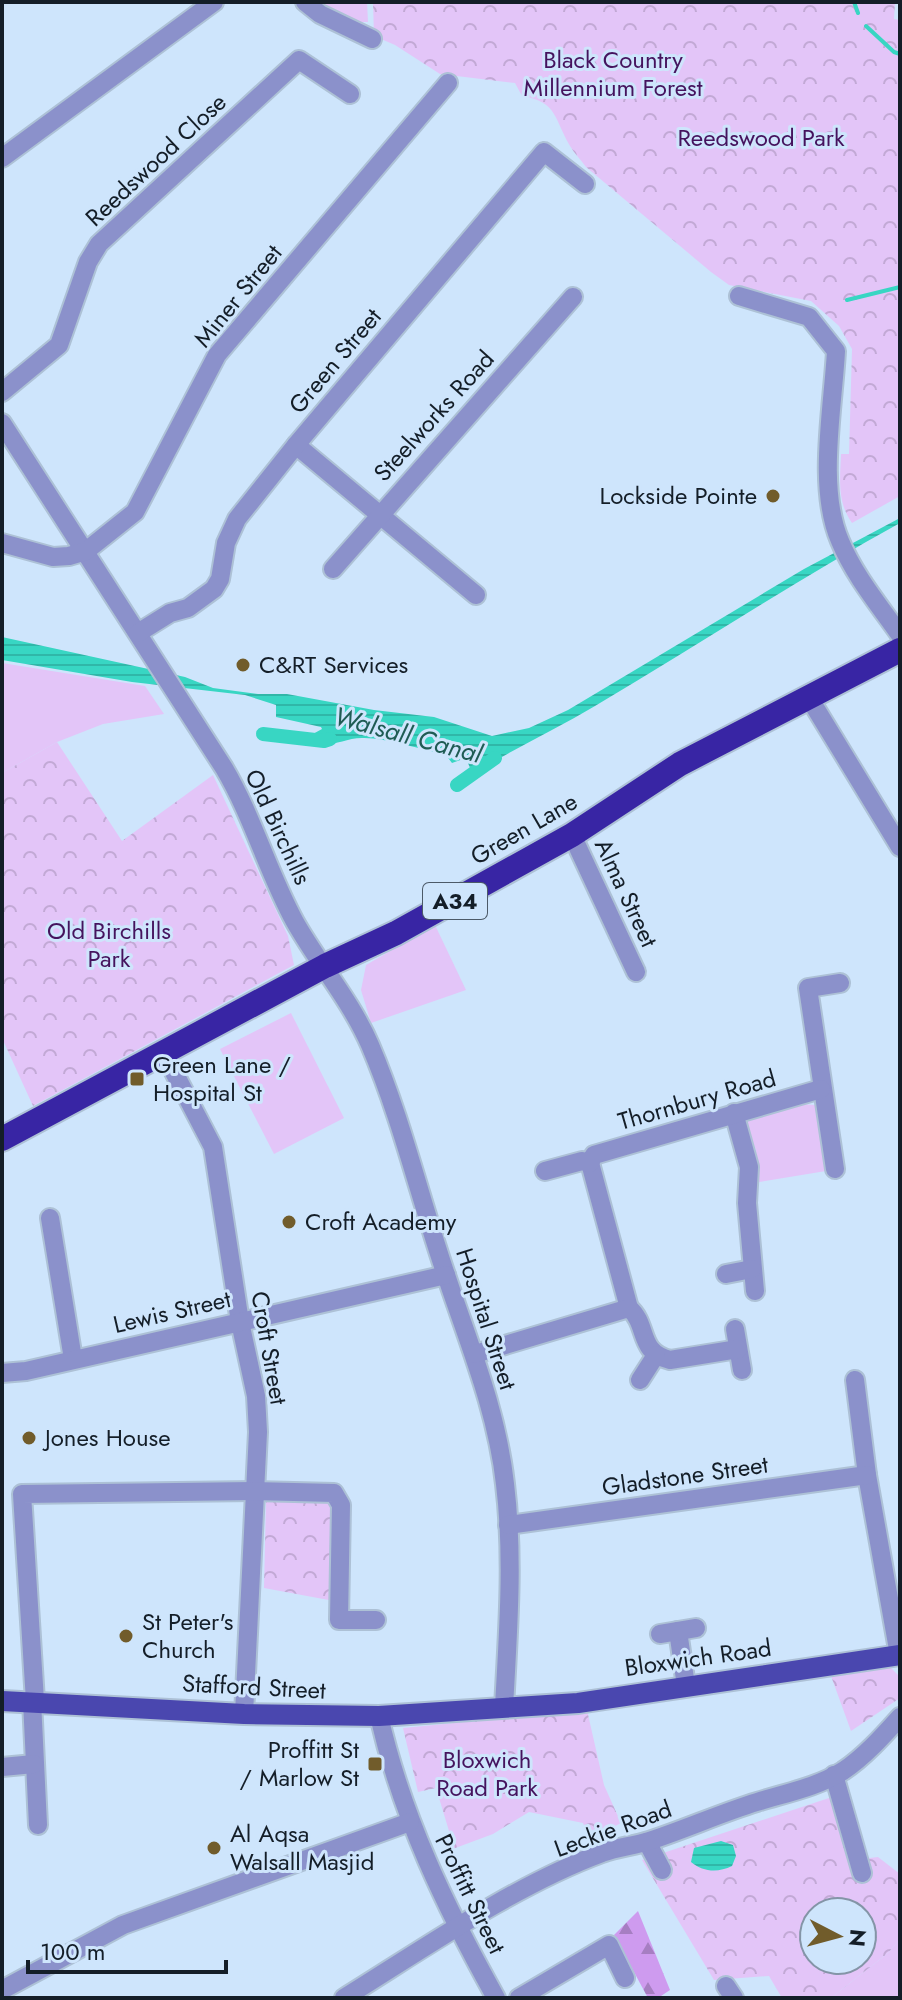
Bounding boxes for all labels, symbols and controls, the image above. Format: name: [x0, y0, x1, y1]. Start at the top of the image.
park label: Black Country Millennium Forest: [523, 42, 703, 105]
street label: Reedswood Close: [77, 85, 234, 234]
park label: Reedswood Park: [677, 120, 845, 155]
street label: Miner Street: [185, 237, 290, 355]
street label: Green Street: [280, 300, 389, 421]
street label: Steelworks Road: [365, 342, 502, 489]
place label: Lockside Pointe: [599, 478, 757, 513]
marker: Lockside Pointe: [764, 487, 782, 505]
place label: C&RT Services: [259, 647, 408, 682]
marker: C&RT Services: [234, 656, 252, 674]
water label: Walsall Canal: [330, 697, 487, 773]
street label: Old Birchills: [236, 763, 320, 890]
street label: Green Lane: [464, 784, 584, 873]
street label: Alma Street: [586, 833, 667, 953]
road number: A34: [423, 883, 487, 919]
park label: Old Birchills Park: [47, 913, 171, 976]
place label: Green Lane / Hospital St: [153, 1047, 291, 1110]
street label: Thornbury Road: [614, 1060, 780, 1139]
marker: Green Lane / Hospital St: [128, 1070, 146, 1088]
place label: Croft Academy: [305, 1204, 457, 1239]
marker: Croft Academy: [280, 1213, 298, 1231]
street label: Hospital Street: [447, 1243, 526, 1394]
street label: Lewis Street: [110, 1281, 234, 1342]
street label: Croft Street: [242, 1288, 297, 1408]
place label: Jones House: [42, 1420, 171, 1455]
marker: Jones House: [20, 1429, 38, 1447]
street label: Gladstone Street: [600, 1447, 770, 1504]
place label: St Peter's Church: [142, 1604, 233, 1667]
marker: St Peter's Church: [117, 1627, 135, 1645]
street label: Bloxwich Road: [622, 1630, 773, 1685]
street label: Stafford Street: [181, 1665, 327, 1708]
place label: Proffitt St / Marlow St: [240, 1732, 359, 1795]
park label: Bloxwich Road Park: [436, 1742, 538, 1805]
marker: Proffitt St / Marlow St: [366, 1755, 384, 1773]
street label: Leckie Road: [549, 1791, 676, 1866]
place label: Al Aqsa Walsall Masjid: [230, 1816, 374, 1879]
street label: Proffitt Street: [426, 1828, 515, 1960]
marker: Al Aqsa Walsall Masjid: [205, 1839, 223, 1857]
north arrow: [798, 1896, 878, 1976]
scale bar: [28, 1924, 226, 1974]
text: N: [841, 1928, 875, 1948]
text: 100 m: [40, 1934, 106, 1969]

